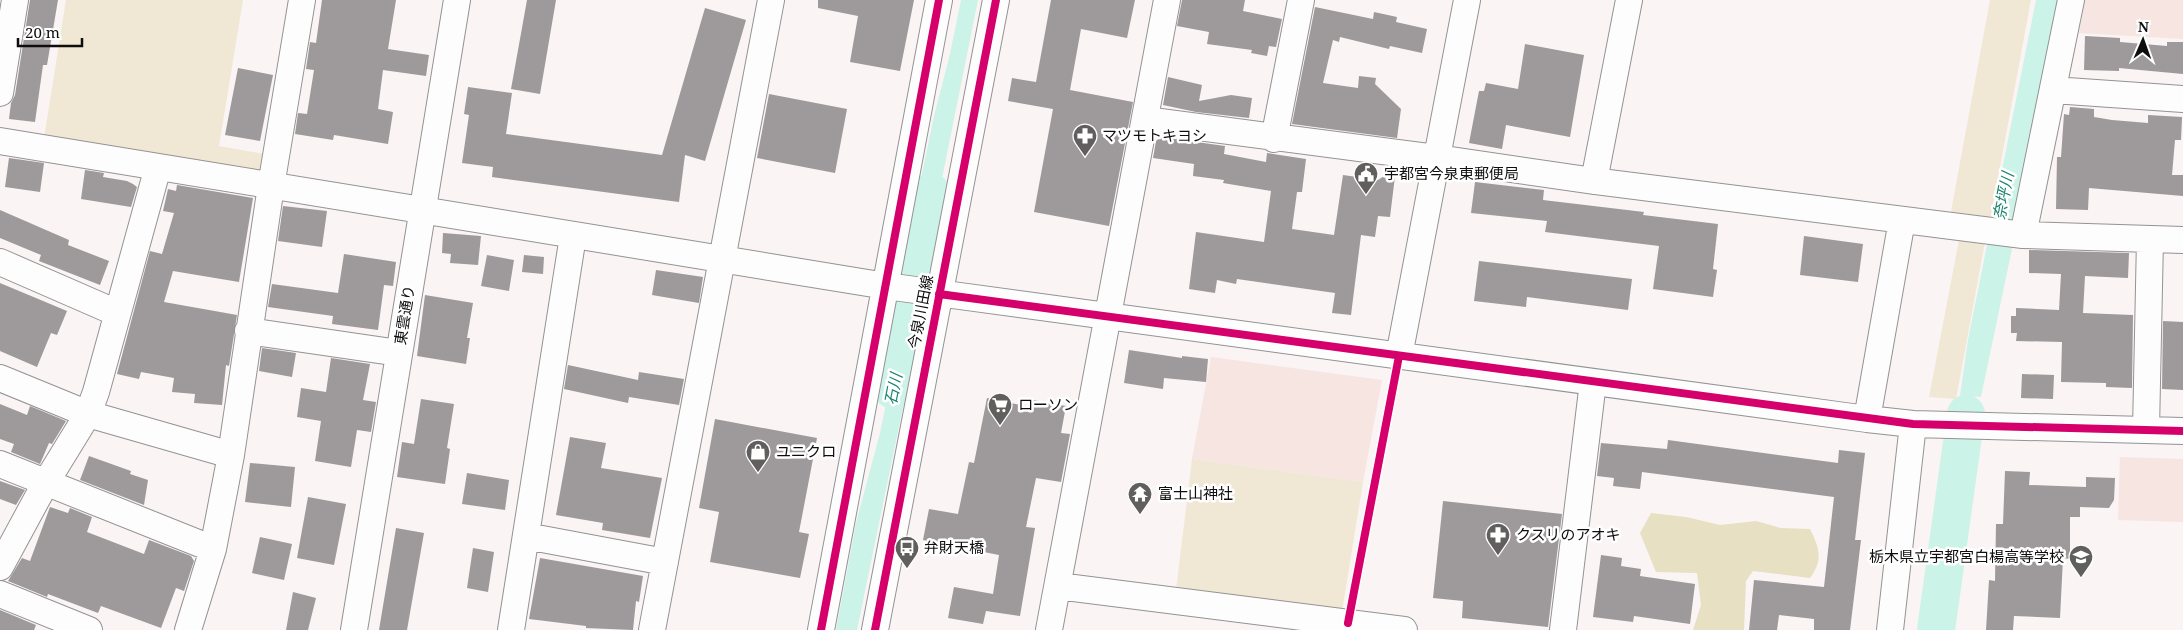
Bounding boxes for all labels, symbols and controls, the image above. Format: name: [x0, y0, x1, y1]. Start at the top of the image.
scale bar: [18, 15, 81, 47]
north arrow: [2118, 15, 2168, 65]
text: N: [2138, 17, 2149, 36]
text: 20 m: [25, 22, 60, 42]
pharmacy icon: マツモトキヨシ: [1072, 123, 1098, 157]
place label: マツモトキヨシ: [1102, 125, 1207, 145]
public building icon: 宇都宮今泉東郵便局: [1353, 161, 1379, 195]
place label: 宇都宮今泉東郵便局: [1384, 163, 1519, 183]
water label: 奈坪川: [1988, 168, 2019, 222]
street label: 今泉川田線: [903, 273, 937, 351]
street label: 東雲通り: [389, 284, 419, 346]
water label: 石川: [879, 369, 907, 407]
supermarket icon: ローソン: [987, 392, 1013, 426]
place label: ローソン: [1018, 394, 1078, 414]
shop icon: ユニクロ: [745, 439, 771, 473]
place label: ユニクロ: [776, 441, 836, 461]
temple icon: 富士山神社: [1127, 481, 1153, 515]
place label: 富士山神社: [1158, 483, 1233, 503]
pharmacy icon: クスリのアオキ: [1485, 522, 1511, 556]
place label: クスリのアオキ: [1516, 524, 1621, 544]
bus stop icon: 弁財天橋: [894, 535, 920, 569]
place label: 弁財天橋: [924, 537, 984, 557]
school or university icon: 栃木県立宇都宮白楊高等学校: [2068, 544, 2094, 578]
place label: 栃木県立宇都宮白楊高等学校: [1869, 546, 2064, 566]

